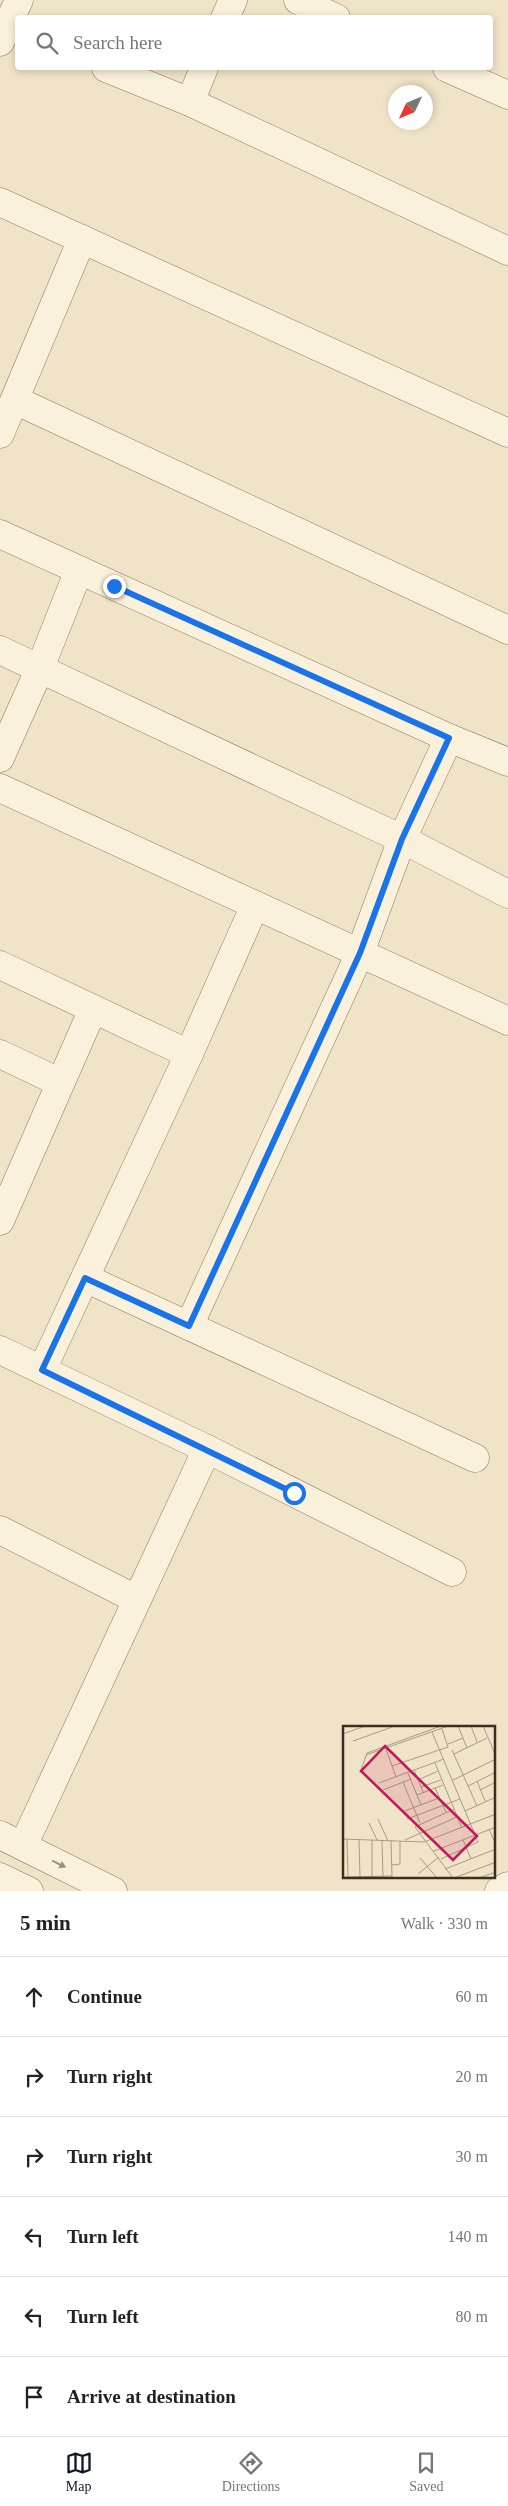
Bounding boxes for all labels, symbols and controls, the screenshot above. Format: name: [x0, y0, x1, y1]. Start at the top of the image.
search box: [15, 15, 493, 70]
icon: search: [33, 29, 61, 57]
text: Search here: [73, 32, 162, 53]
north arrow: [388, 85, 433, 130]
route end: [103, 575, 126, 598]
route start: [283, 1482, 306, 1505]
inset map: [343, 1726, 496, 1878]
one-way arrow: [52, 1860, 67, 1868]
text: 5 min: [20, 1911, 71, 1935]
text: Walk · 330 m: [401, 1915, 488, 1932]
icon: ahead: [20, 1983, 48, 2011]
text: Continue: [67, 1986, 142, 2007]
text: 60 m: [456, 1988, 488, 2005]
icon: right: [20, 2063, 48, 2091]
text: Turn right: [67, 2066, 152, 2087]
text: 20 m: [456, 2068, 488, 2085]
icon: right: [20, 2143, 48, 2171]
text: Turn right: [67, 2146, 152, 2167]
text: 30 m: [456, 2148, 488, 2165]
icon: left: [20, 2223, 48, 2251]
text: Turn left: [67, 2226, 139, 2247]
text: 140 m: [448, 2228, 488, 2245]
icon: left: [20, 2303, 48, 2331]
text: Turn left: [67, 2306, 139, 2327]
text: 80 m: [456, 2308, 488, 2325]
icon: arrive: [20, 2383, 48, 2411]
text: Arrive at destination: [67, 2386, 236, 2407]
tab: Map: [65, 2449, 93, 2495]
tab: Directions: [222, 2449, 280, 2495]
tab: Saved: [409, 2449, 443, 2495]

